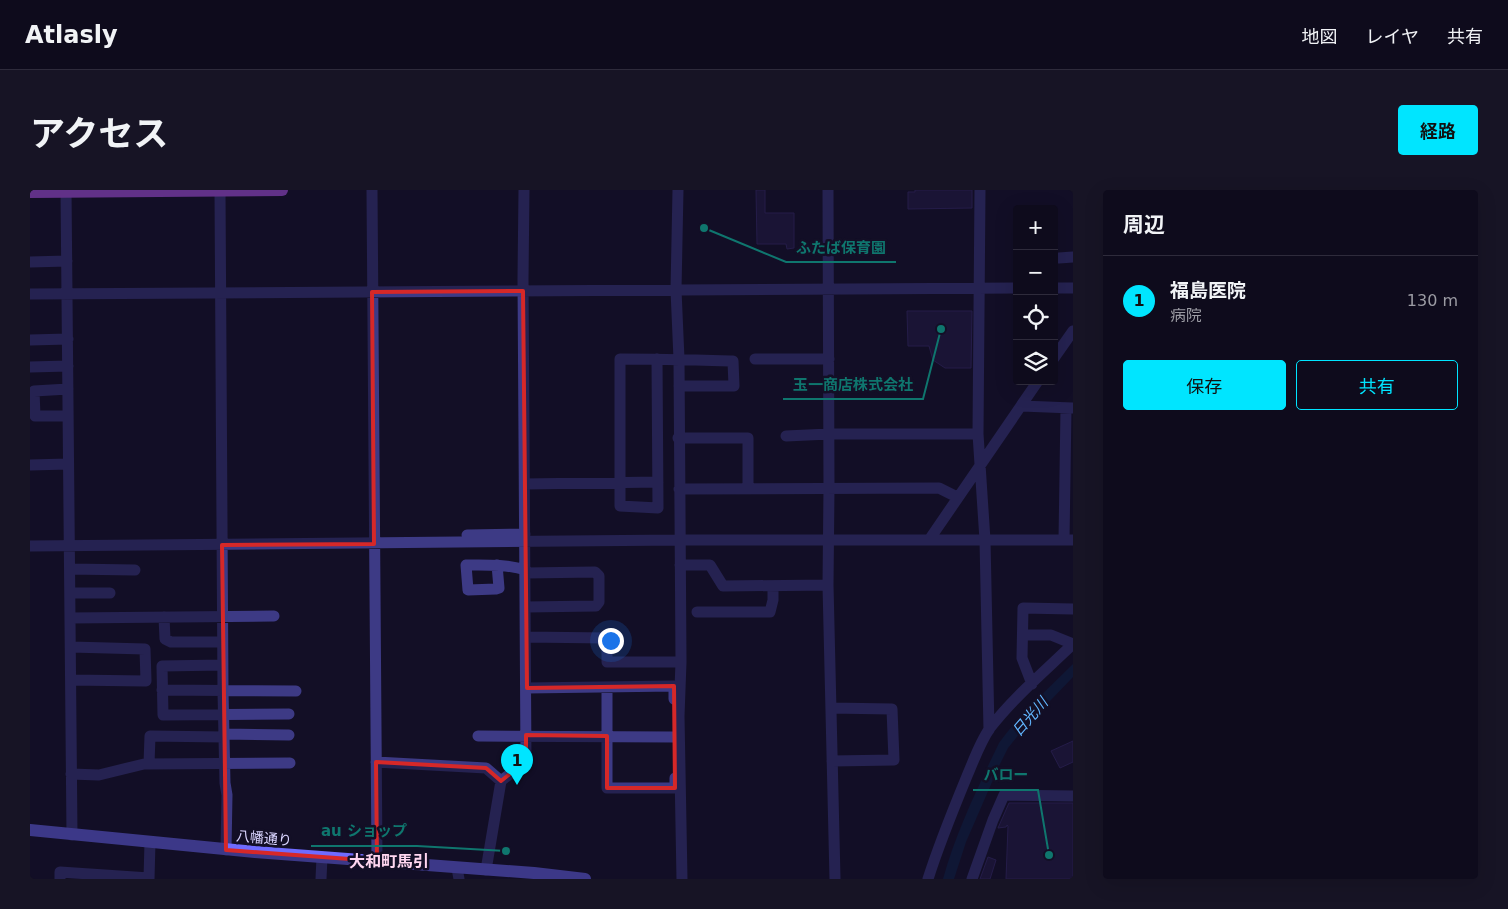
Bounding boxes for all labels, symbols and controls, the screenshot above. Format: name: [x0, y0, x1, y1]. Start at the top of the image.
text: Atlasly: [25, 21, 118, 49]
text: 地図: [1302, 26, 1338, 47]
text: レイヤ: [1366, 26, 1419, 47]
text: 共有: [1447, 26, 1483, 47]
button: 経路: [1398, 105, 1478, 155]
text: アクセス: [30, 114, 168, 154]
map controls: [1013, 205, 1058, 385]
button: +: [1013, 205, 1058, 250]
text: 周辺: [1123, 213, 1165, 237]
callout: ふたば保育園: [786, 232, 896, 262]
text: ふたば保育園: [796, 239, 886, 257]
button: −: [1013, 250, 1058, 295]
text: 福島医院: [1170, 279, 1246, 301]
text: 1: [1133, 291, 1145, 310]
text: 130 m: [1407, 291, 1458, 310]
button: locate: [1013, 295, 1058, 340]
text: 病院: [1170, 306, 1202, 325]
button: layers: [1013, 340, 1058, 385]
button: 保存: [1123, 360, 1286, 410]
button: 共有: [1296, 360, 1458, 410]
callout: 玉一商店株式会社: [783, 369, 923, 399]
text: 玉一商店株式会社: [793, 376, 913, 394]
your location: [598, 628, 624, 654]
water label: 日光川: [1008, 693, 1053, 740]
pin: 1: [501, 744, 533, 785]
callout: バロー: [973, 760, 1038, 790]
text: バロー: [983, 766, 1029, 784]
callout: au ショップ: [311, 816, 417, 846]
text: au ショップ: [321, 822, 407, 840]
street label: 八幡通り: [235, 828, 293, 848]
district label: 大和町馬引: [349, 852, 429, 871]

